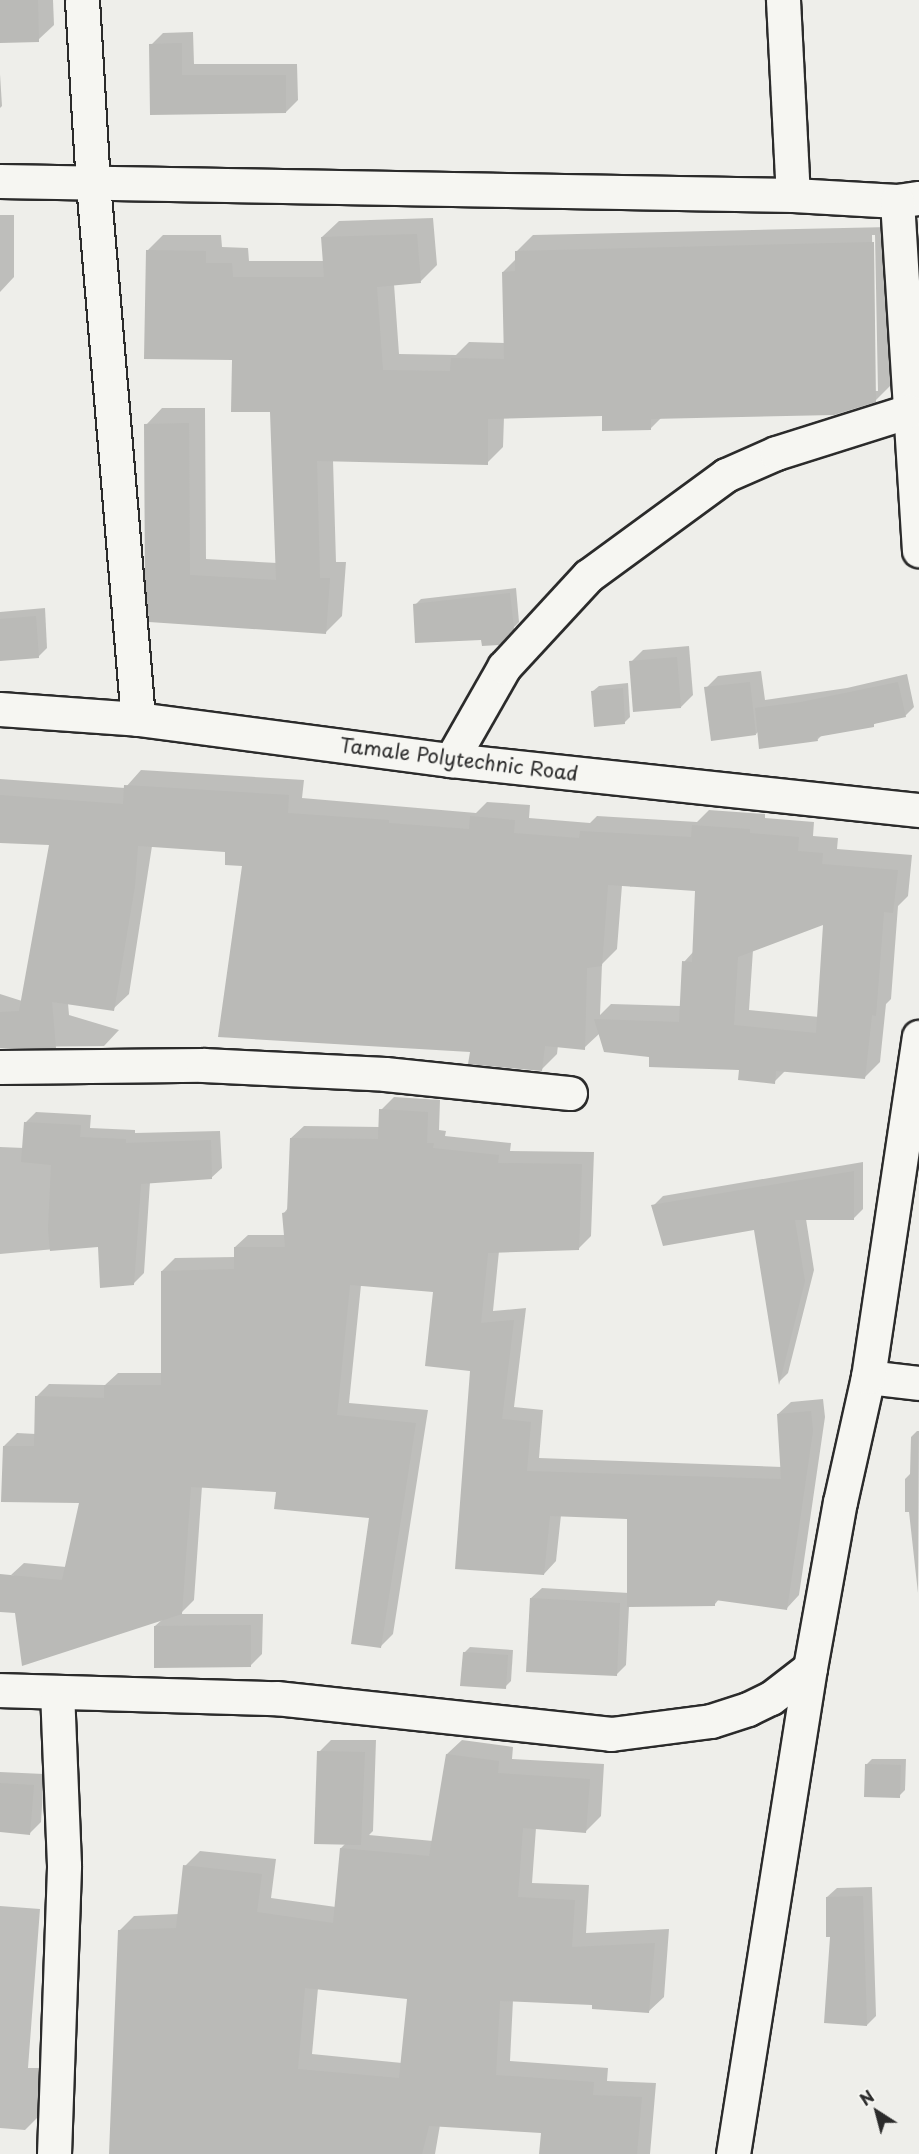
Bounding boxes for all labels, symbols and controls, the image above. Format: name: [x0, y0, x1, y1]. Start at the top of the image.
street label: Tamale Polytechnic Road: [338, 732, 580, 786]
north arrow: [847, 2082, 907, 2142]
text: N: [854, 2084, 879, 2111]

